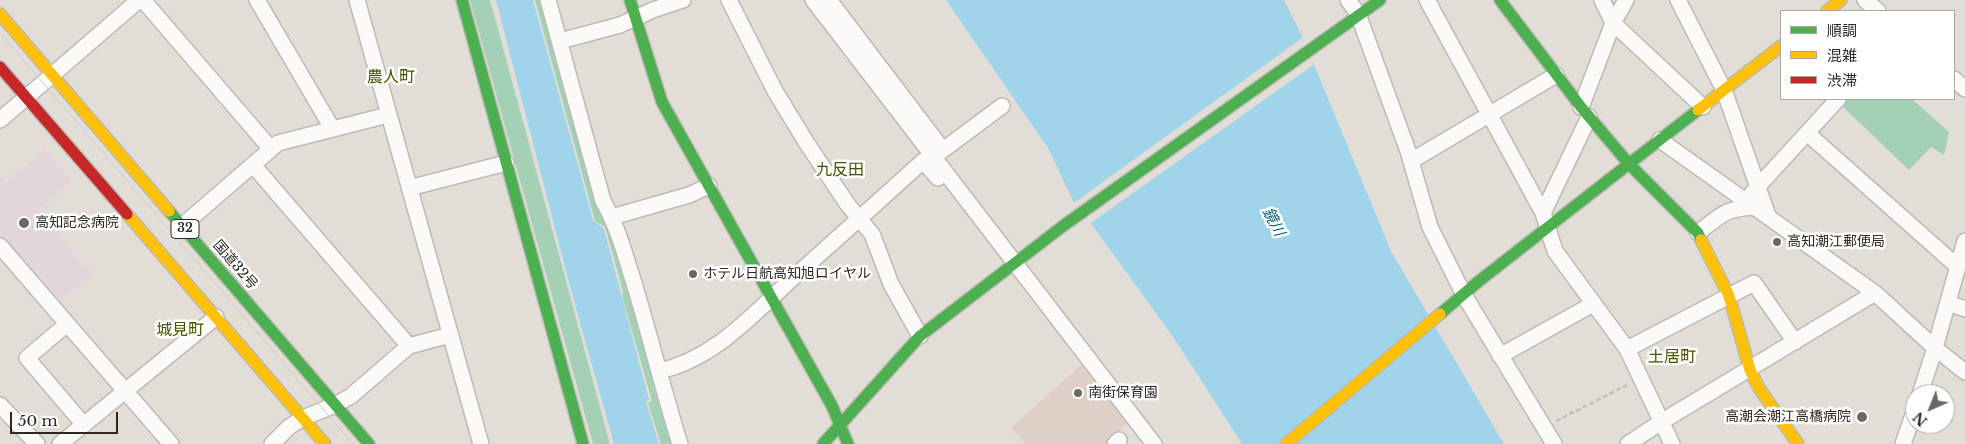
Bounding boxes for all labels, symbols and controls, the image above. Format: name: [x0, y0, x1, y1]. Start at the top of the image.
legend: [1780, 10, 1955, 100]
text: 順調: [1827, 21, 1857, 40]
text: 混雑: [1827, 46, 1857, 65]
district label: 農人町: [367, 67, 415, 87]
text: 渋滞: [1827, 71, 1857, 90]
district label: 九反田: [816, 160, 864, 180]
water label: 鏡川: [1258, 205, 1288, 239]
place label: 高知記念病院: [35, 215, 119, 231]
marker: 高知記念病院: [17, 216, 31, 230]
road number: 32: [171, 220, 199, 238]
place label: 高知潮江郵便局: [1787, 234, 1885, 250]
marker: 高知潮江郵便局: [1771, 236, 1783, 248]
street label: 国道32号: [209, 237, 261, 293]
place label: ホテル日航高知旭ロイヤル: [703, 266, 871, 282]
marker: ホテル日航高知旭ロイヤル: [687, 268, 699, 280]
district label: 城見町: [156, 320, 204, 340]
district label: 土居町: [1648, 347, 1696, 367]
north arrow: [1905, 384, 1955, 434]
place label: 南街保育園: [1088, 385, 1158, 401]
marker: 南街保育園: [1072, 387, 1084, 399]
scale bar: [12, 402, 120, 434]
text: N: [1909, 408, 1931, 430]
place label: 高潮会潮江高橋病院: [1725, 409, 1851, 425]
marker: 高潮会潮江高橋病院: [1855, 410, 1869, 424]
text: 50 m: [18, 411, 58, 430]

